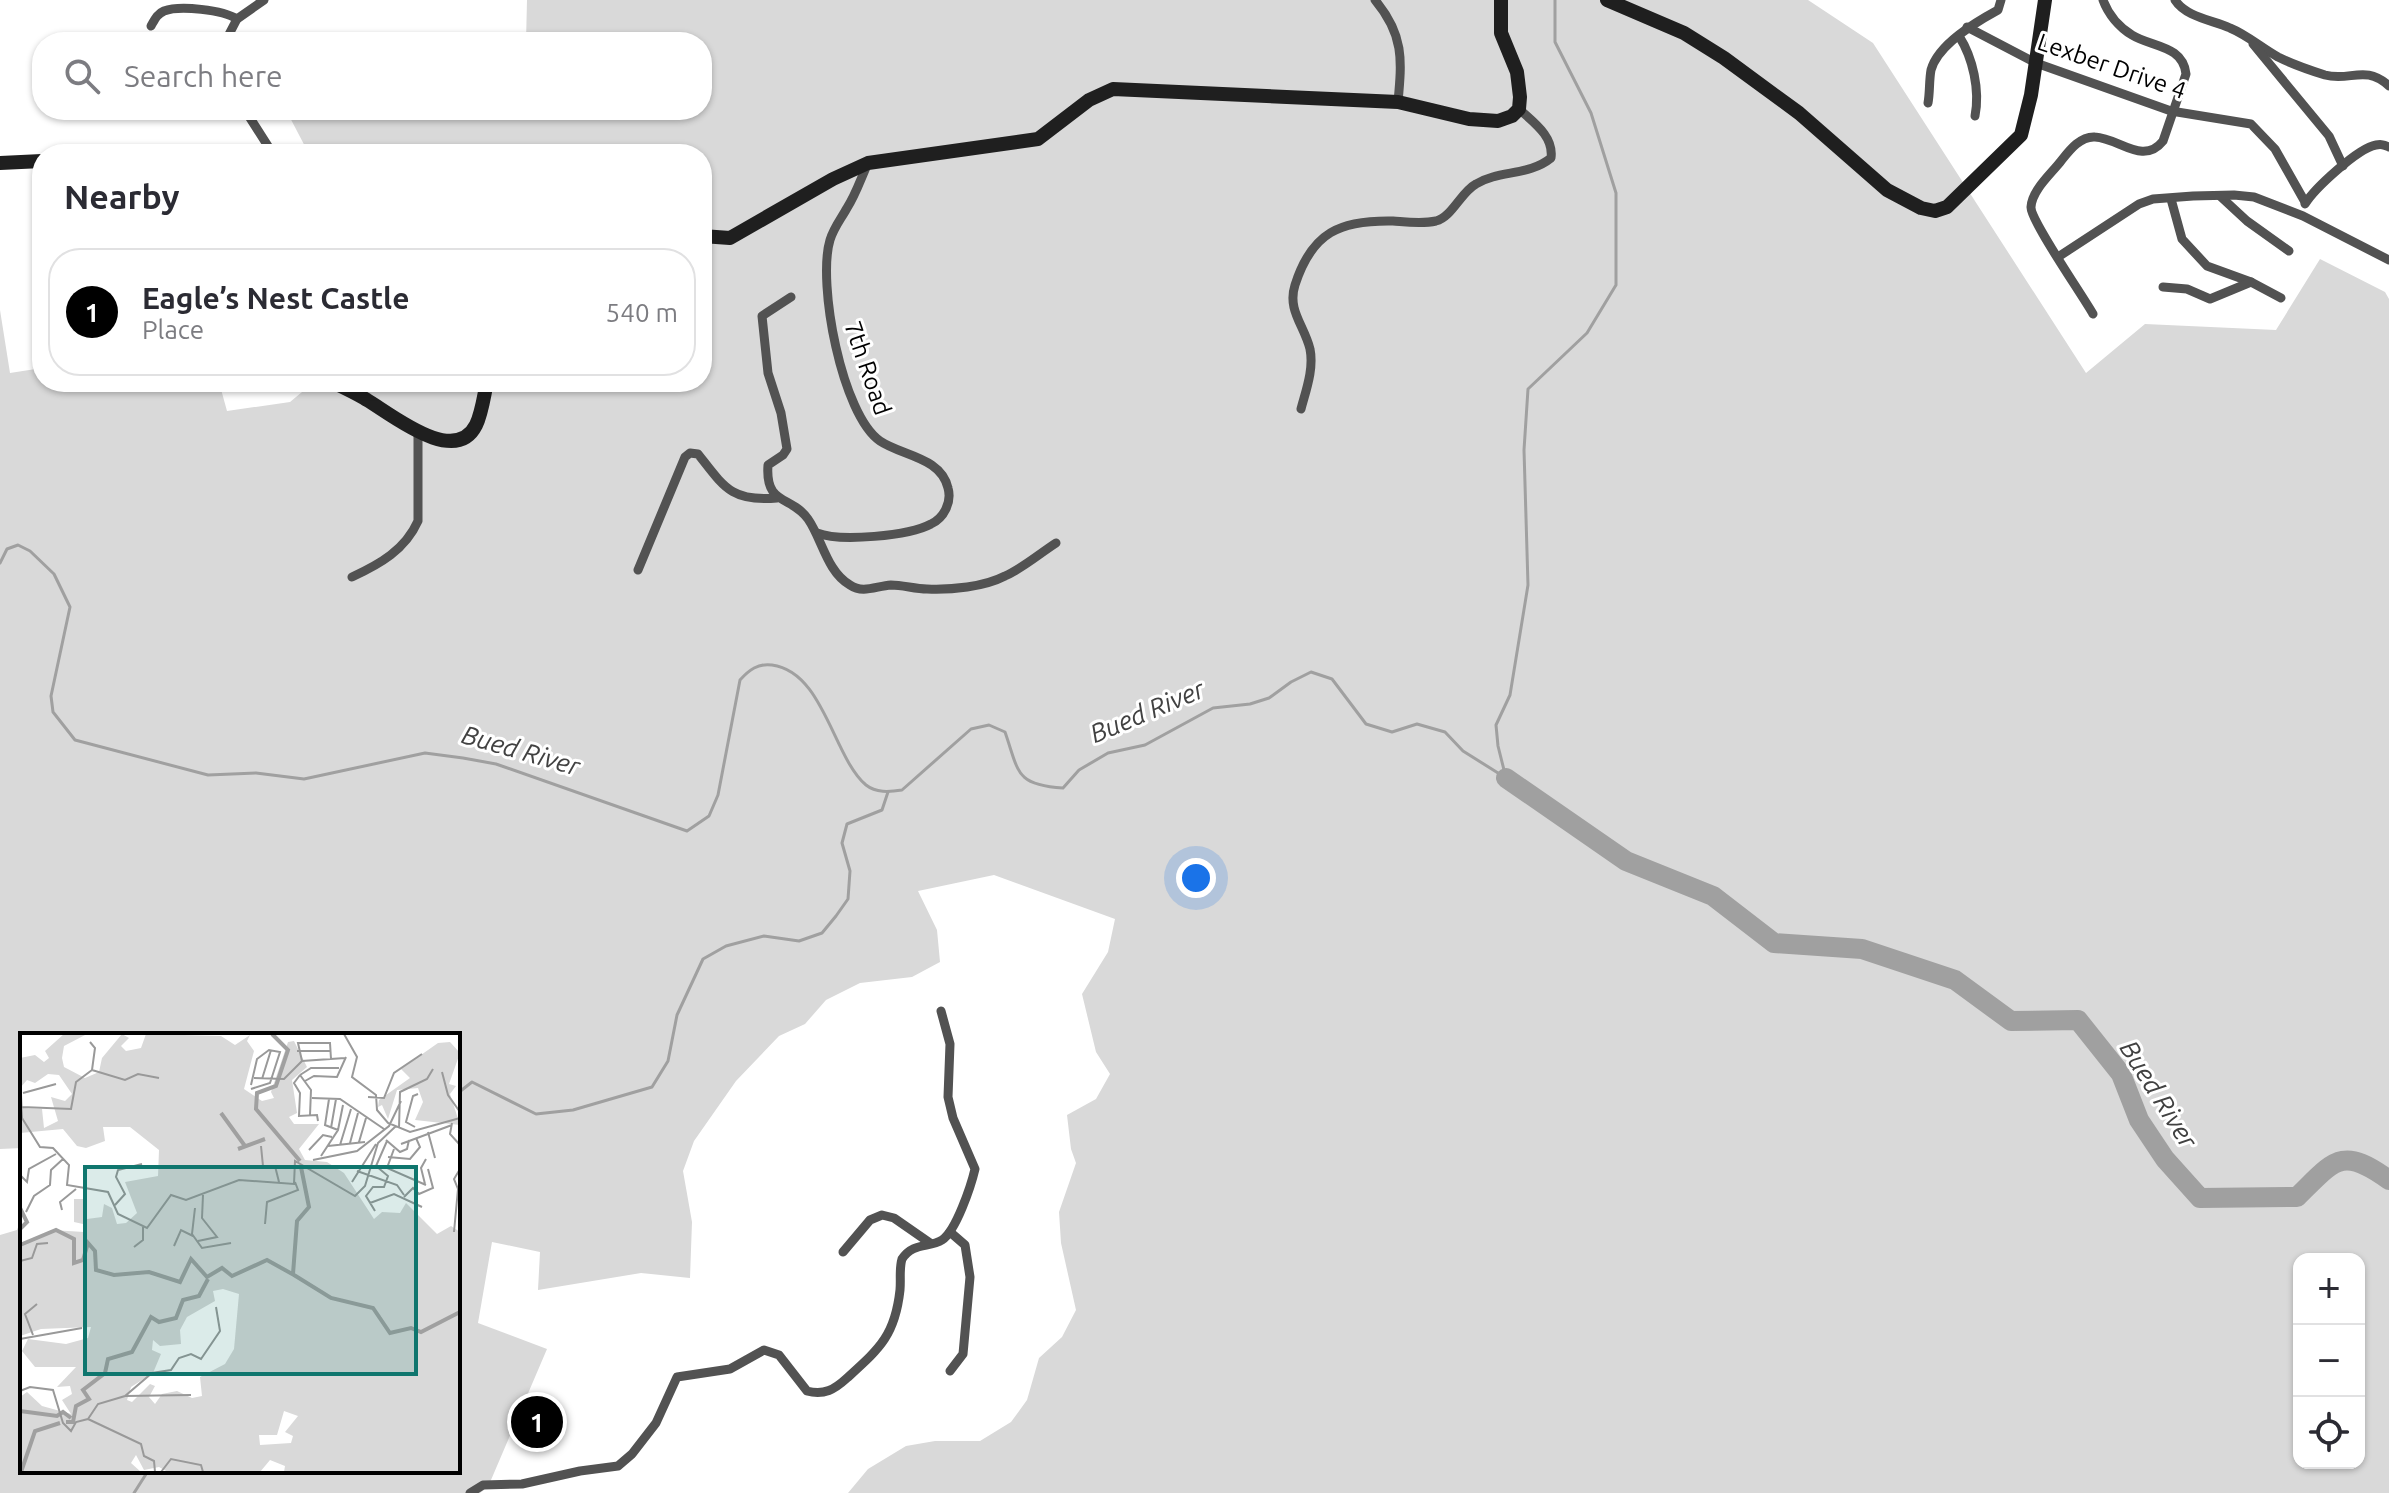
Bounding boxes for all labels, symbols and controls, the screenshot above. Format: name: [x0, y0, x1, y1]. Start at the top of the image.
street label: Lexber Drive 4: [2034, 28, 2190, 104]
search box: [32, 32, 712, 120]
icon: search: [60, 54, 104, 98]
text: Search here: [124, 59, 283, 93]
text: Nearby: [64, 177, 179, 215]
text: Eagle’s Nest Castle: [142, 281, 410, 315]
text: 1: [85, 298, 99, 327]
text: 540 m: [606, 298, 678, 327]
text: Place: [142, 315, 204, 344]
street label: 7th Road: [839, 318, 897, 418]
water label: Bued River: [1085, 674, 1210, 748]
water label: Bued River: [459, 719, 584, 781]
your location: [1176, 858, 1216, 898]
inset map: [20, 1033, 460, 1473]
water label: Bued River: [2115, 1035, 2204, 1154]
map controls: [2293, 1253, 2365, 1469]
button: +: [2293, 1253, 2365, 1325]
button: −: [2293, 1325, 2365, 1397]
pin: 1: [511, 1392, 563, 1452]
button: locate: [2293, 1397, 2365, 1469]

